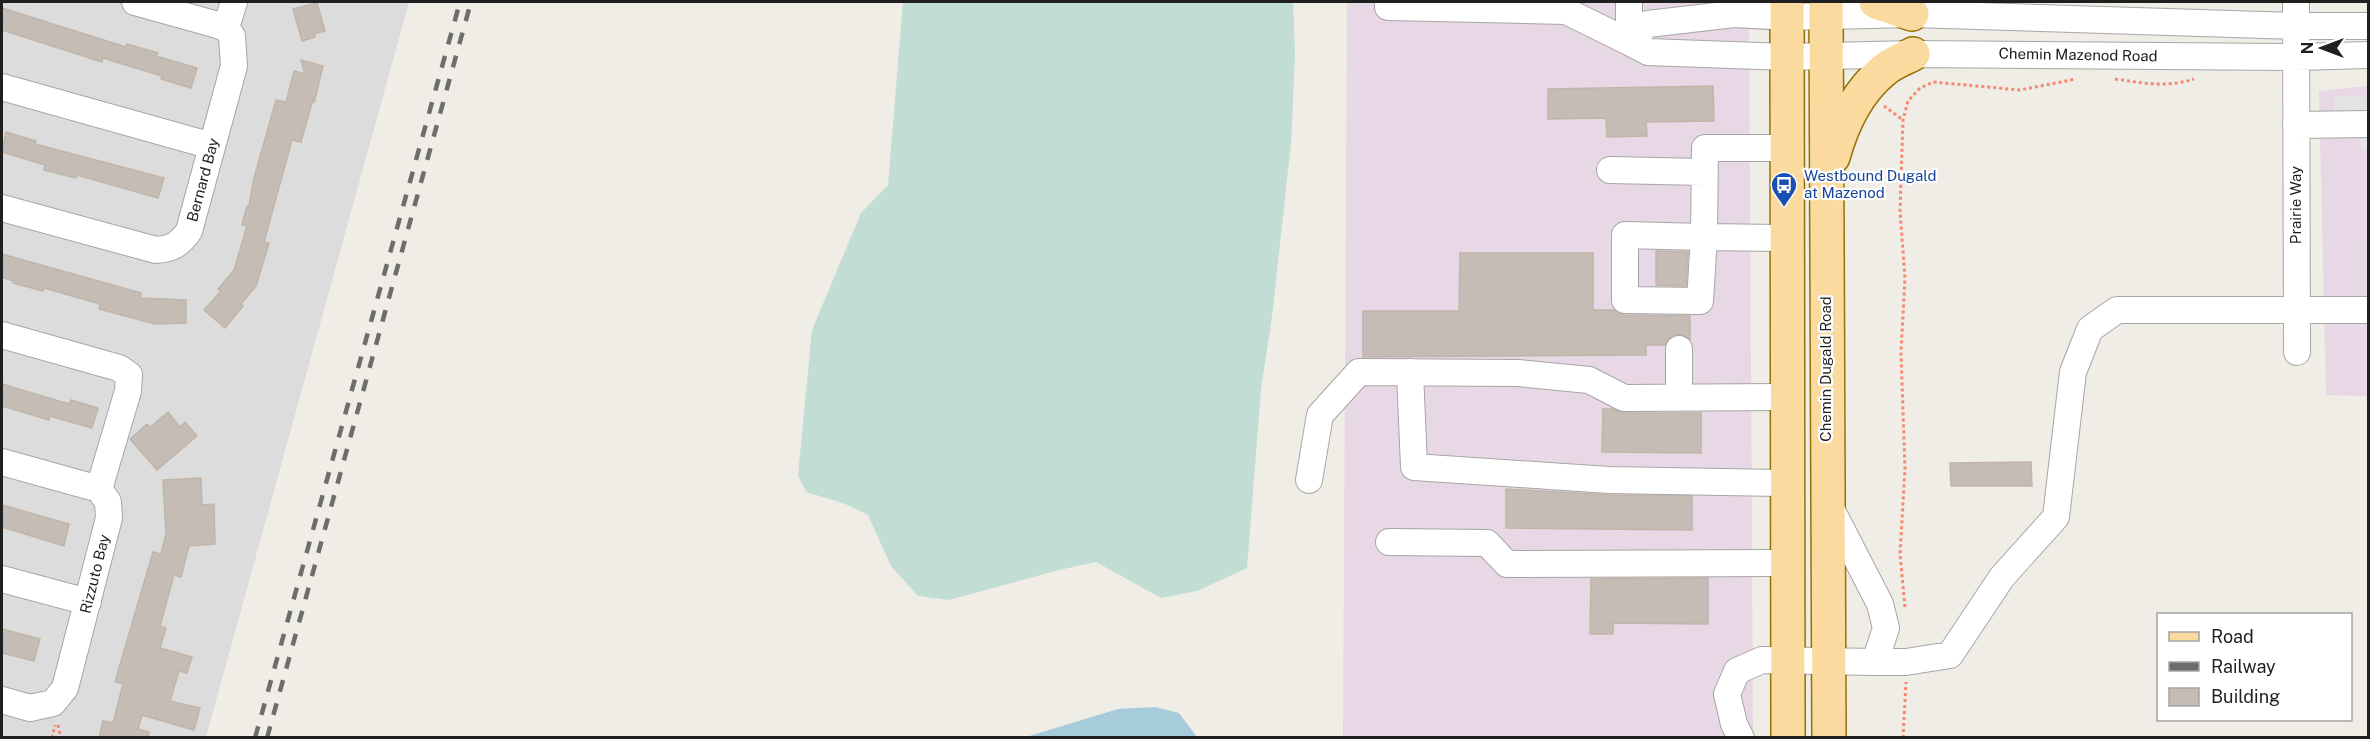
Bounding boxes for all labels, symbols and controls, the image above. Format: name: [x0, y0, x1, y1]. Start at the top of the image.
north arrow: [2292, 18, 2352, 78]
text: N: [2298, 42, 2317, 54]
street label: Chemin Mazenod Road: [1998, 45, 2158, 64]
street label: Bernard Bay: [183, 136, 222, 224]
street label: Prairie Way: [2287, 166, 2304, 244]
place label: Westbound Dugald at Mazenod: [1804, 167, 1936, 201]
bus stop icon: Westbound Dugald at Mazenod: [1769, 170, 1799, 208]
street label: Chemin Dugald Road: [1817, 296, 1834, 442]
street label: Rizzuto Bay: [76, 533, 113, 615]
legend: [2157, 613, 2352, 721]
text: Road: [2211, 626, 2254, 647]
text: Railway: [2211, 656, 2276, 677]
text: Building: [2211, 686, 2280, 707]

